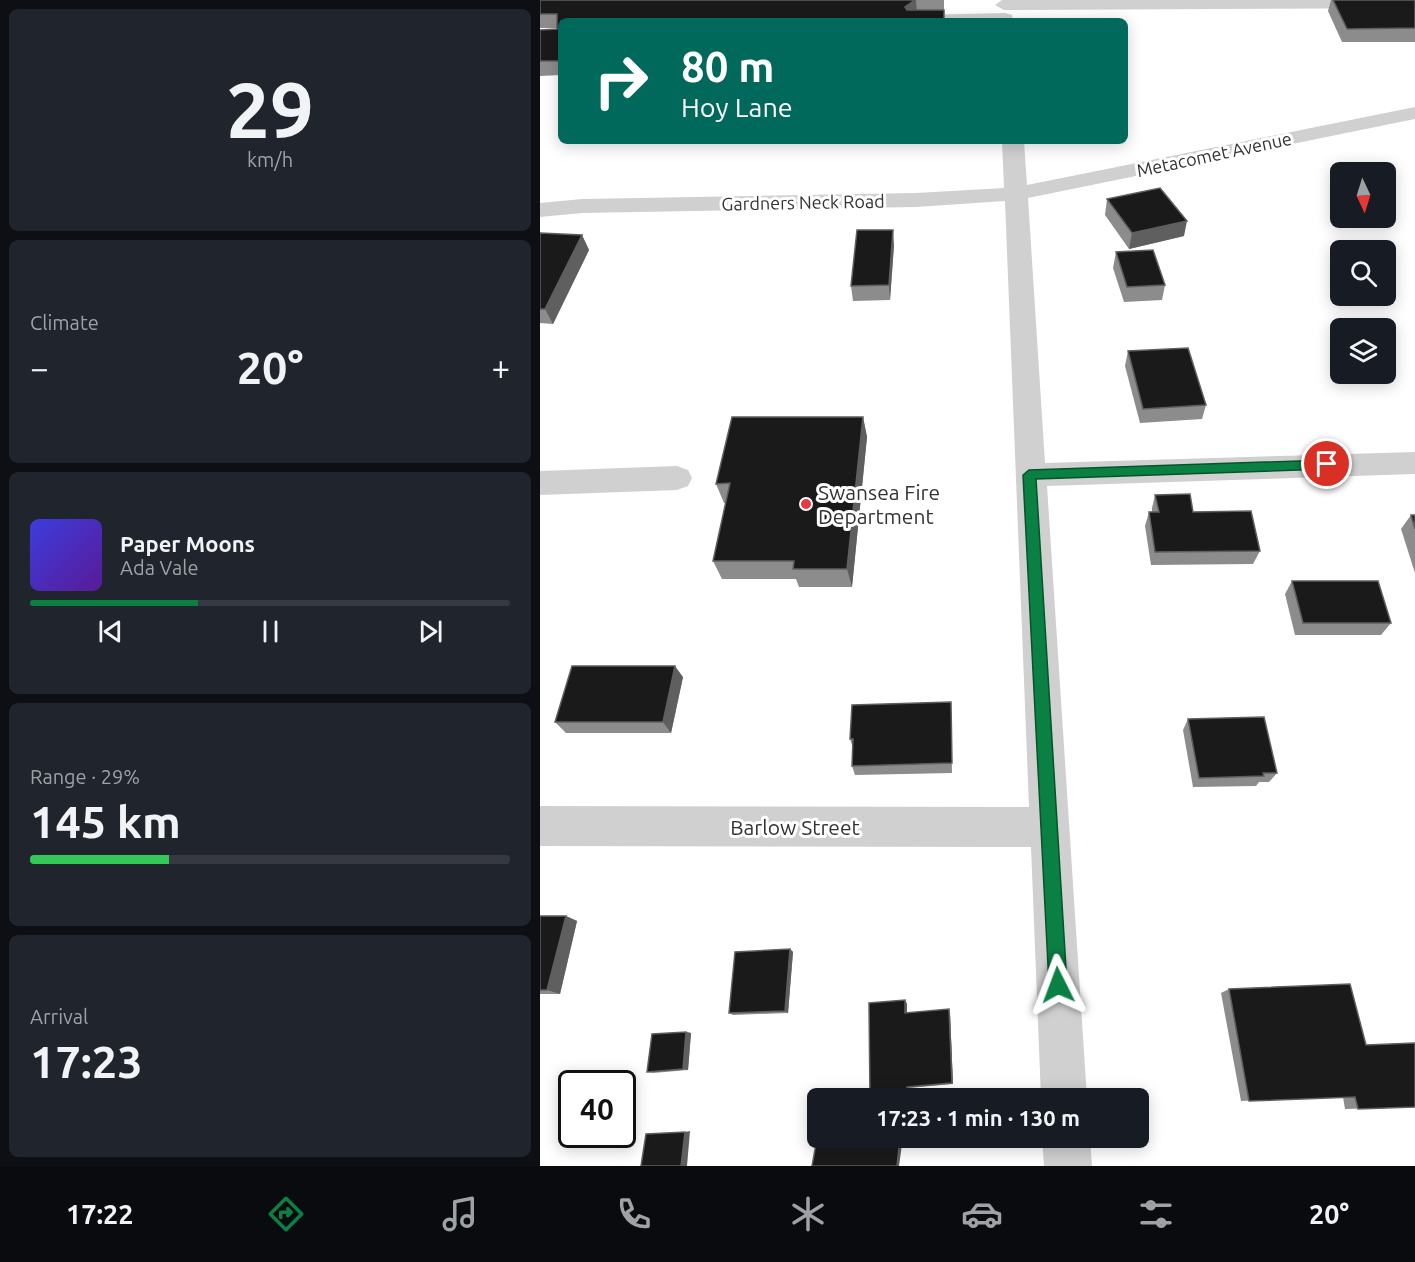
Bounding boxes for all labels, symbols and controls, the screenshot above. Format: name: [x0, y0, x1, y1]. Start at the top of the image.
icon: right: [582, 42, 660, 120]
text: 80 m: [681, 43, 775, 90]
text: 29: [226, 65, 314, 153]
text: Hoy Lane: [681, 92, 793, 122]
street label: Metacomet Avenue: [1135, 128, 1293, 180]
text: km/h: [247, 148, 293, 171]
north arrow: [1330, 162, 1396, 228]
map controls: [1330, 162, 1396, 384]
street label: Gardners Neck Road: [721, 191, 885, 213]
button: search: [1330, 240, 1396, 306]
text: Climate: [30, 311, 99, 334]
button: layers: [1330, 318, 1396, 384]
text: 20°: [237, 342, 303, 393]
text: −: [30, 349, 49, 386]
text: +: [491, 349, 510, 386]
pin: [1301, 438, 1352, 489]
icon: arrive: [1310, 447, 1343, 480]
place label: Swansea Fire Department: [818, 480, 940, 528]
marker: Swansea Fire Department: [799, 497, 813, 511]
text: Paper Moons: [120, 531, 255, 556]
text: Ada Vale: [120, 556, 198, 579]
icon: previous: [94, 615, 127, 648]
icon: pause: [254, 615, 287, 648]
icon: next: [414, 615, 447, 648]
text: Range · 29%: [30, 765, 140, 788]
text: 145 km: [30, 796, 181, 847]
street label: Barlow Street: [730, 815, 860, 839]
position arrow: [1026, 953, 1090, 1017]
text: Arrival: [30, 1005, 88, 1028]
text: 17:23: [30, 1036, 143, 1087]
speed limit sign: 40: [558, 1070, 636, 1148]
text: 17:23 · 1 min · 130 m: [876, 1105, 1080, 1130]
icon: directions: [265, 1193, 307, 1235]
icon: music: [439, 1193, 481, 1235]
icon: phone: [613, 1193, 655, 1235]
icon: climate: [787, 1193, 829, 1235]
icon: car: [961, 1193, 1003, 1235]
icon: filters: [1135, 1193, 1177, 1235]
text: 17:22: [66, 1199, 134, 1229]
text: 20°: [1309, 1199, 1349, 1229]

